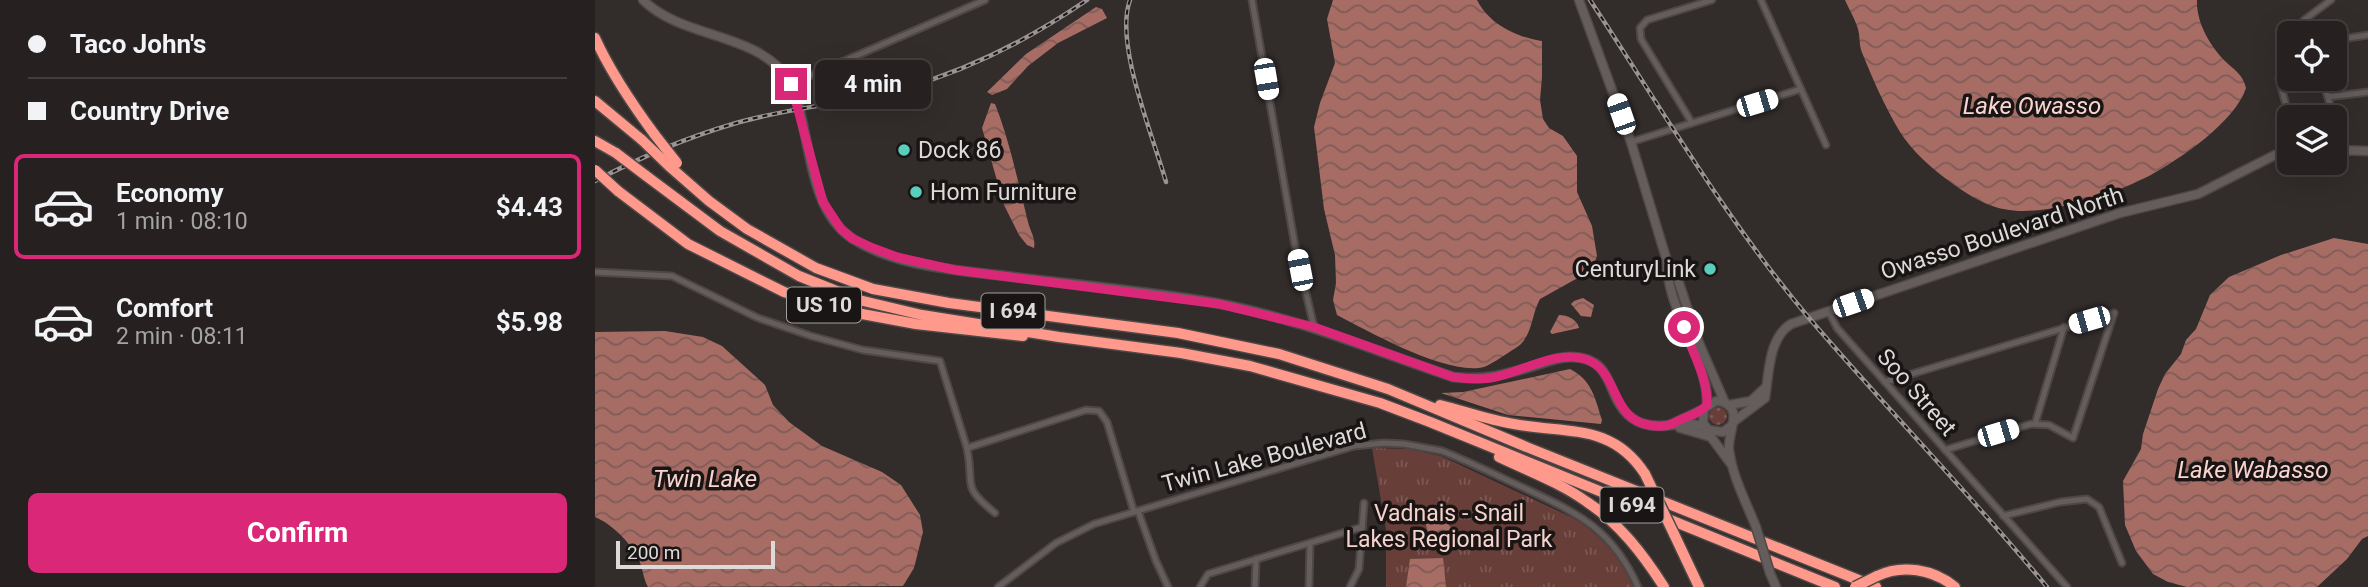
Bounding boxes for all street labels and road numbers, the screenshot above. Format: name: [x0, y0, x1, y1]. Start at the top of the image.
street label: Owasso Boulevard North: [1877, 181, 2127, 286]
road number: US 10: [787, 288, 861, 322]
road number: I 694: [981, 294, 1045, 328]
street label: Soo Street: [1872, 343, 1962, 441]
street label: Twin Lake Boulevard: [1159, 417, 1369, 498]
road number: I 694: [1601, 488, 1663, 522]

